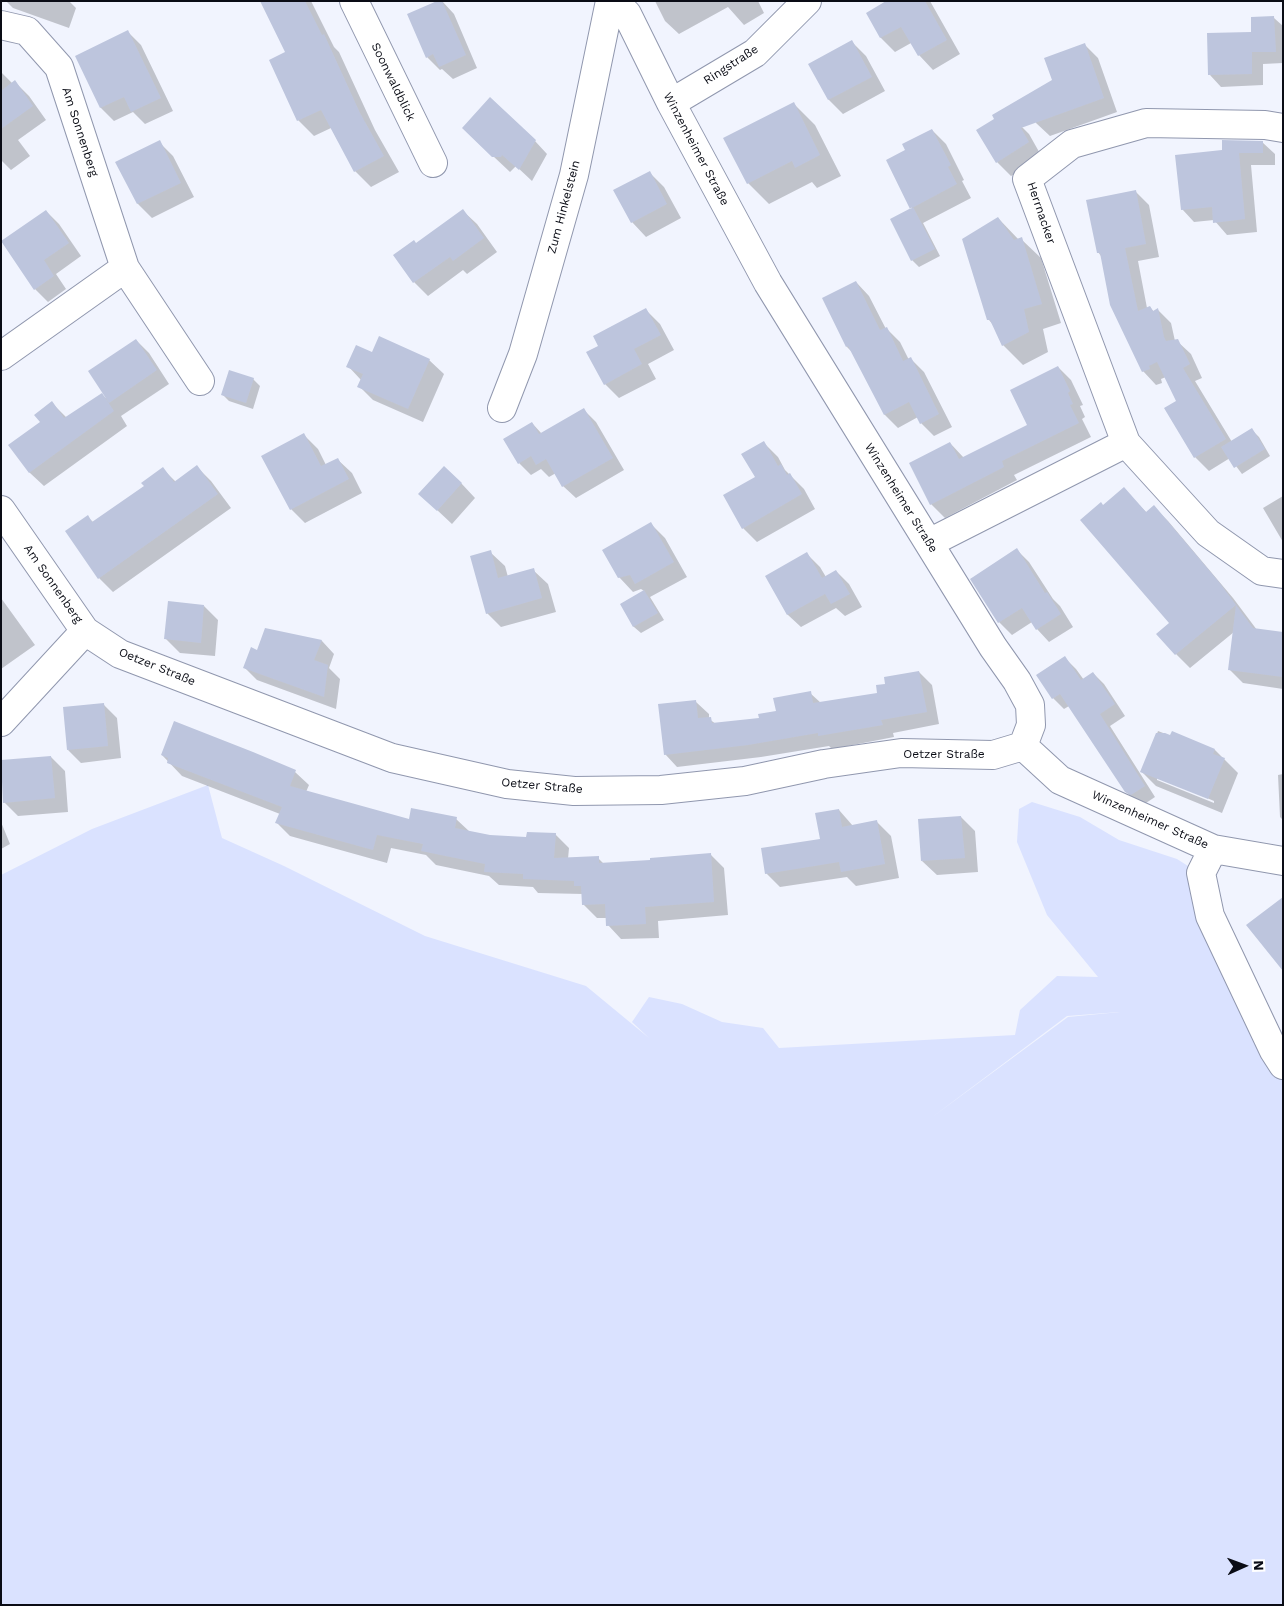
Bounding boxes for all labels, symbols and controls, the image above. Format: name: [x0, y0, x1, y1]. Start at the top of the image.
street label: Soonwaldblick: [368, 41, 418, 123]
street label: Ringstraße: [701, 42, 761, 88]
street label: Am Sonnenberg: [59, 86, 101, 178]
street label: Winzenheimer Straße: [660, 90, 732, 208]
street label: Zum Hinkelstein: [545, 159, 583, 255]
street label: Herrnacker: [1024, 180, 1058, 246]
street label: Winzenheimer Straße: [861, 441, 941, 555]
street label: Am Sonnenberg: [20, 542, 86, 626]
street label: Oetzer Straße: [117, 645, 197, 689]
street label: Oetzer Straße: [903, 747, 985, 761]
street label: Oetzer Straße: [501, 775, 583, 797]
street label: Winzenheimer Straße: [1089, 788, 1211, 852]
north arrow: [1219, 1541, 1269, 1591]
text: N: [1251, 1560, 1267, 1571]

